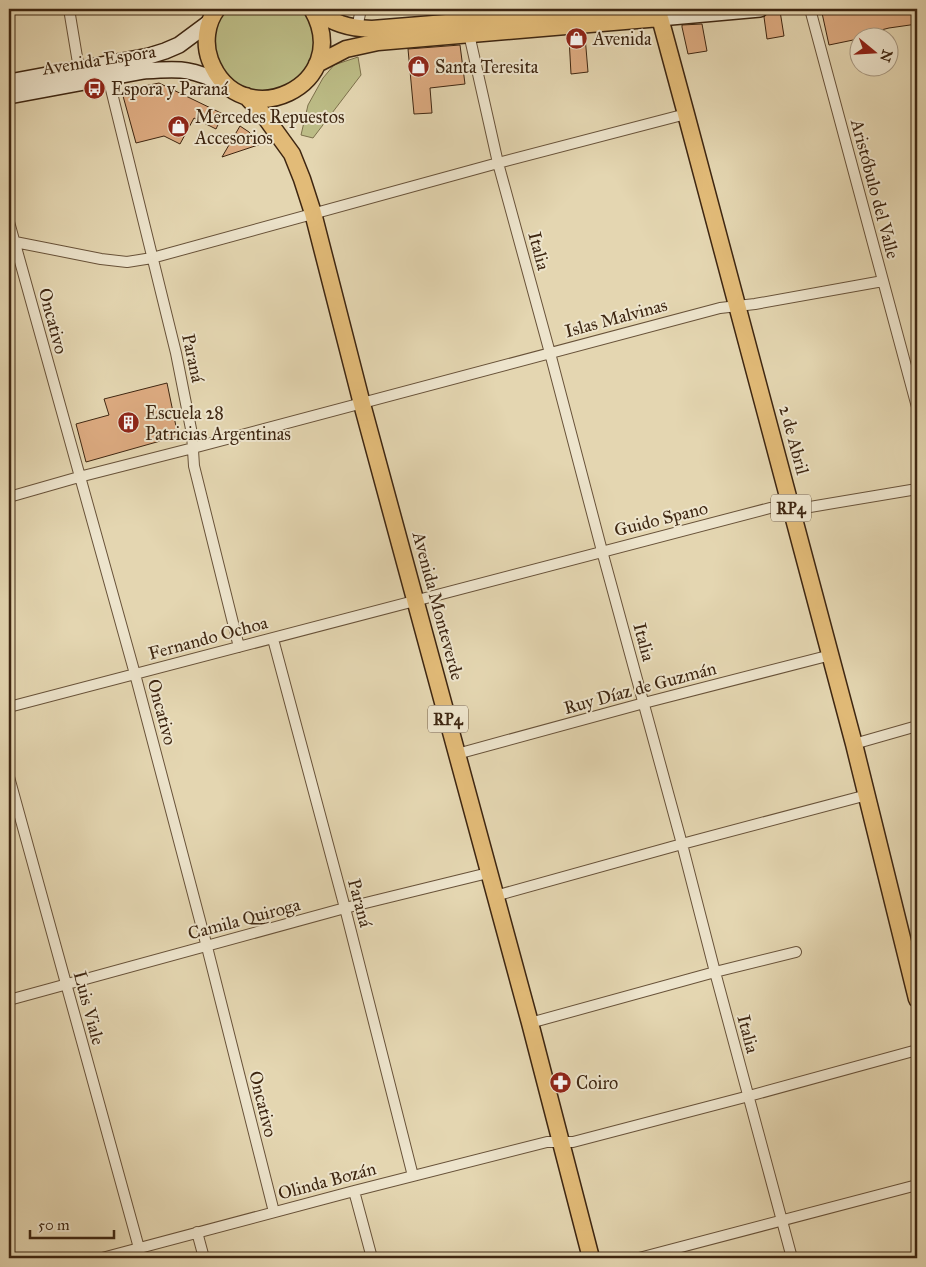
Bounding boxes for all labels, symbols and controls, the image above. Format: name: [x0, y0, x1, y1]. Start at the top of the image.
shop icon: Avenida: [565, 27, 589, 51]
place label: Avenida: [592, 28, 652, 50]
north arrow: [848, 28, 898, 78]
street label: Avenida Espora: [40, 40, 158, 80]
text: N: [876, 48, 896, 64]
shop icon: Santa Teresita: [407, 55, 431, 79]
place label: Santa Teresita: [435, 56, 539, 78]
bus stop icon: Espora y Paraná: [83, 77, 107, 101]
place label: Espora y Paraná: [111, 78, 229, 100]
place label: Mercedes Repuestos Accesorios: [194, 106, 344, 149]
shop icon: Mercedes Repuestos Accesorios: [167, 115, 191, 139]
street label: Aristóbulo del Valle: [846, 116, 904, 261]
street label: Italia: [523, 229, 555, 273]
street label: Oncativo: [34, 286, 72, 356]
street label: Islas Malvinas: [562, 294, 670, 342]
street label: Paraná: [177, 332, 209, 385]
place label: Escuela 28 Patricias Argentinas: [145, 402, 291, 446]
street label: 2 de Abril: [774, 403, 814, 477]
building icon: Escuela 28 Patricias Argentinas: [117, 411, 141, 435]
road number: RP4: [771, 494, 811, 522]
street label: Guido Spano: [612, 497, 710, 541]
street label: Avenida Monteverde: [407, 529, 468, 683]
street label: Fernando Ochoa: [146, 611, 271, 665]
street label: Italia: [628, 620, 660, 664]
street label: Ruy Díaz de Guzmán: [561, 657, 719, 719]
street label: Oncativo: [143, 677, 181, 747]
road number: RP4: [428, 706, 468, 732]
street label: Paraná: [343, 876, 377, 930]
street label: Camila Quiroga: [185, 893, 303, 946]
street label: Luis Viale: [69, 969, 109, 1047]
street label: Italia: [732, 1012, 764, 1056]
street label: Oncativo: [244, 1069, 282, 1139]
pharmacy icon: Coiro: [548, 1071, 572, 1095]
place label: Coiro: [576, 1072, 618, 1094]
street label: Olinda Bozán: [276, 1157, 379, 1205]
scale bar: [30, 1207, 114, 1239]
text: 50 m: [38, 1216, 70, 1234]

